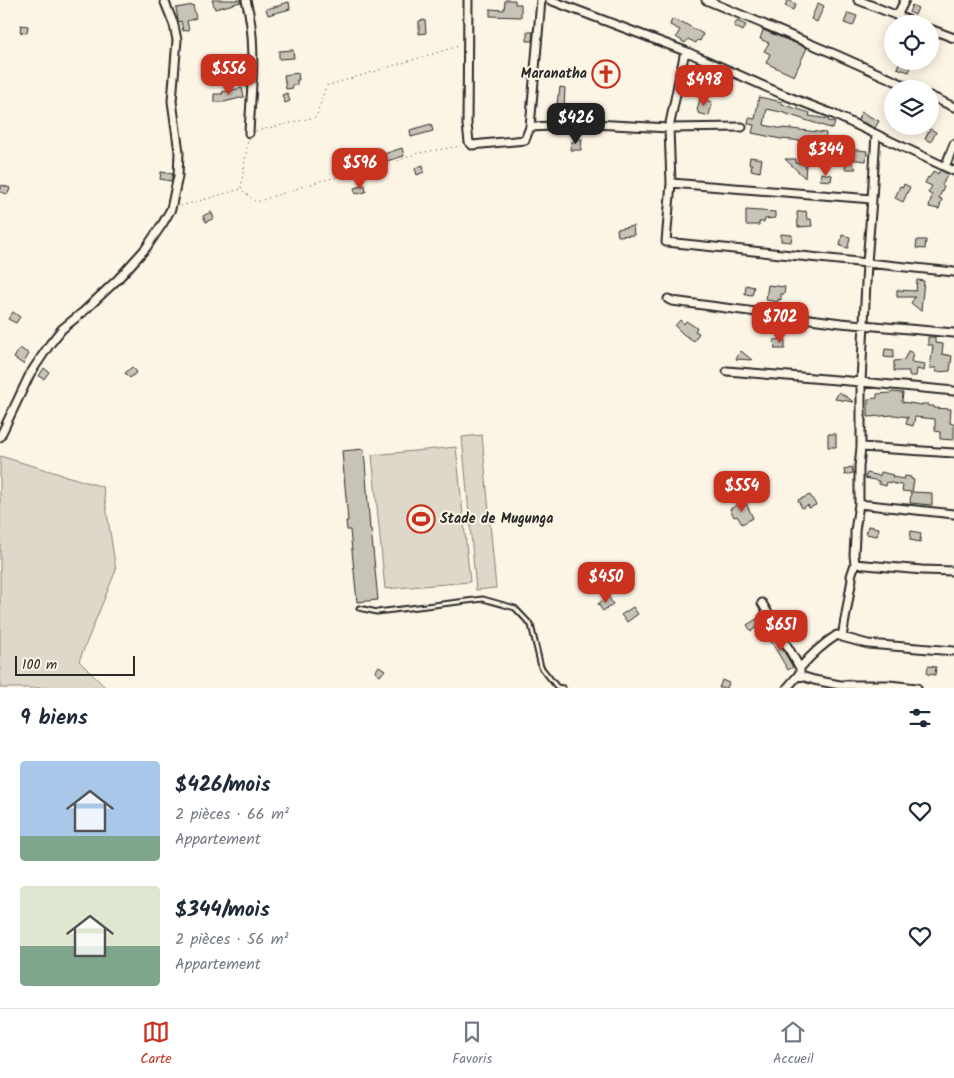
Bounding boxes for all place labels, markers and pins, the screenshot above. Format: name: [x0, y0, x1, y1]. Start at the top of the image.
pin: $556: [199, 54, 259, 96]
church icon: Maranatha: [591, 59, 621, 89]
place label: Maranatha: [521, 63, 587, 85]
pin: $498: [674, 64, 734, 107]
pin: $426: [546, 102, 606, 145]
pin: $344: [796, 134, 856, 177]
pin: $596: [330, 148, 390, 190]
pin: $702: [750, 302, 810, 344]
pin: $554: [712, 470, 772, 513]
sports icon: Stade de Mugunga: [406, 504, 436, 534]
place label: Stade de Mugunga: [440, 508, 553, 530]
pin: $450: [576, 562, 636, 604]
pin: $651: [751, 610, 811, 652]

